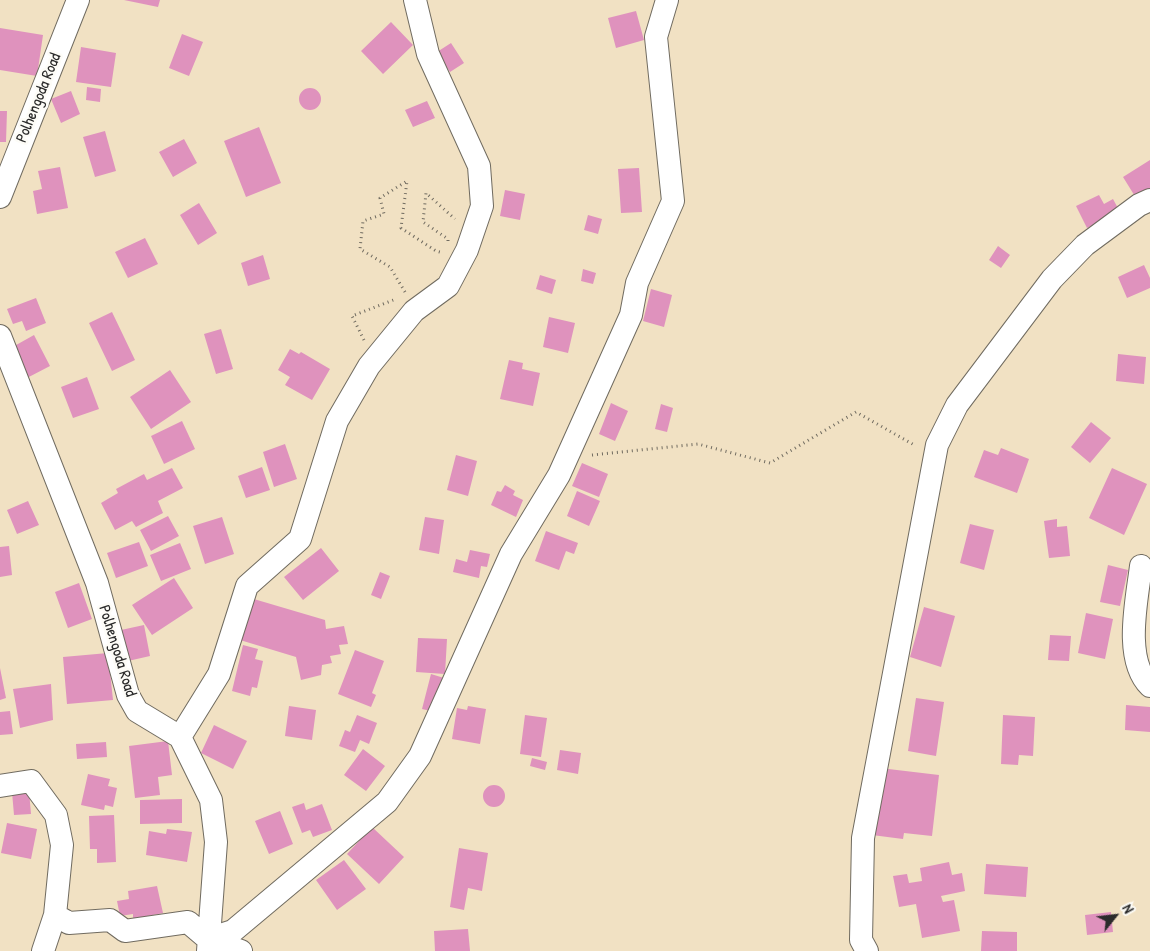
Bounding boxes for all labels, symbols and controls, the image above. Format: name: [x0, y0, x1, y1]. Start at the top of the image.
street label: Polhengoda Road: [12, 50, 66, 146]
street label: Polhengoda Road: [94, 603, 140, 699]
north arrow: [1090, 891, 1140, 941]
text: N: [1118, 901, 1139, 916]

